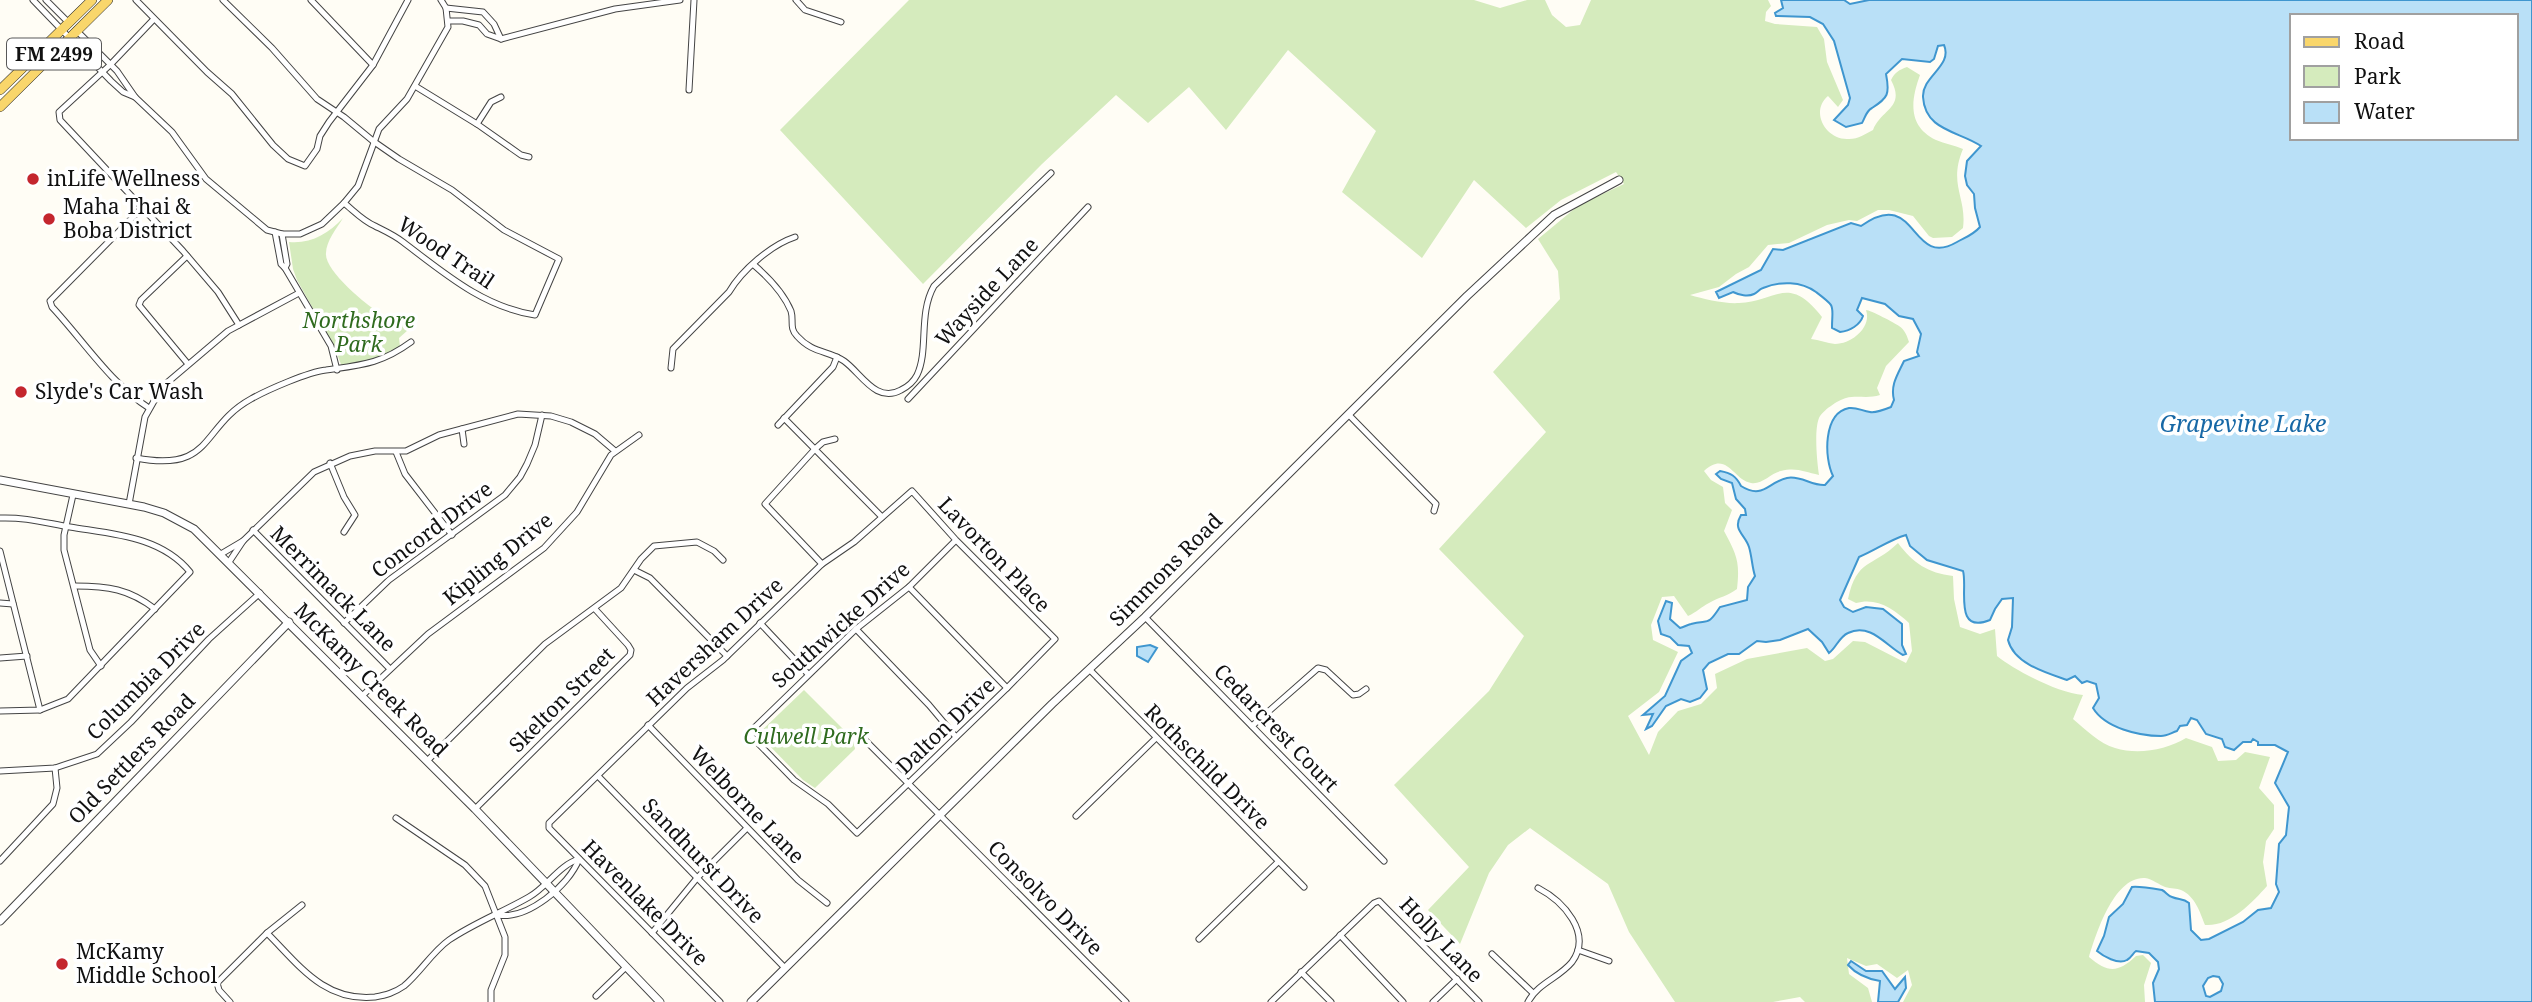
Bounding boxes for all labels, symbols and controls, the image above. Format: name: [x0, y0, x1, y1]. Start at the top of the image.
legend: [2290, 14, 2518, 140]
text: Road: [2354, 27, 2405, 55]
road number: FM 2499: [7, 38, 101, 70]
text: Park: [2354, 62, 2401, 90]
text: Water: [2354, 97, 2415, 125]
place label: inLife Wellness: [47, 164, 200, 192]
marker: inLife Wellness: [25, 171, 41, 187]
place label: Maha Thai & Boba District: [63, 192, 192, 244]
street label: Wood Trail: [393, 210, 501, 295]
marker: Maha Thai & Boba District: [41, 211, 57, 227]
street label: Wayside Lane: [929, 231, 1044, 352]
park label: Northshore Park: [302, 306, 415, 358]
place label: Slyde's Car Wash: [35, 377, 204, 405]
marker: Slyde's Car Wash: [13, 384, 29, 400]
water label: Grapevine Lake: [2160, 407, 2326, 439]
street label: Concord Drive: [365, 475, 498, 584]
street label: Lavorton Place: [932, 491, 1057, 618]
street label: Kipling Drive: [437, 505, 558, 611]
street label: Simmons Road: [1103, 507, 1228, 632]
street label: Merrimack Lane: [265, 519, 403, 657]
street label: Southwicke Drive: [765, 555, 915, 694]
street label: Haversham Drive: [640, 571, 789, 712]
street label: McKamy Creek Road: [289, 596, 455, 762]
street label: Columbia Drive: [80, 615, 211, 746]
street label: Skelton Street: [503, 641, 620, 758]
street label: Cedarcrest Court: [1208, 657, 1345, 798]
street label: Dalton Drive: [890, 671, 1001, 780]
street label: Old Settlers Road: [62, 687, 201, 830]
street label: Rothschild Drive: [1139, 697, 1277, 835]
park label: Culwell Park: [744, 722, 869, 750]
street label: Welborne Lane: [684, 739, 811, 869]
street label: Sandhurst Drive: [637, 792, 771, 929]
street label: Havenlake Drive: [577, 833, 715, 971]
street label: Consolvo Drive: [982, 834, 1109, 961]
street label: Holly Lane: [1394, 890, 1490, 988]
place label: McKamy Middle School: [76, 937, 218, 989]
marker: McKamy Middle School: [54, 956, 70, 972]

